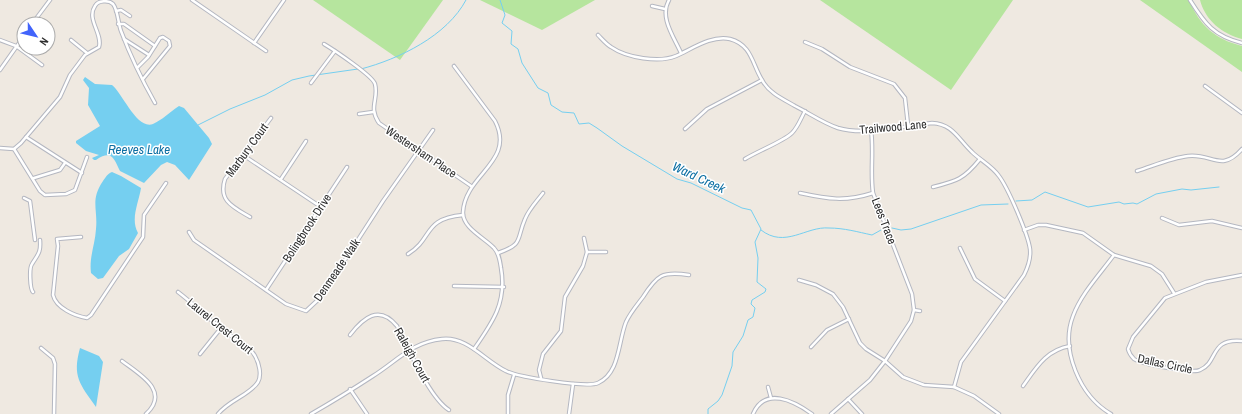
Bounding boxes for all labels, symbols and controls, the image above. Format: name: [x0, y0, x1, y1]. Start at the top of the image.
north arrow: [16, 16, 56, 56]
text: N: [37, 35, 52, 48]
street label: Trailwood Lane: [859, 116, 927, 138]
street label: Marbury Court: [222, 120, 272, 180]
street label: Westersham Place: [382, 122, 460, 182]
water label: Reeves Lake: [108, 141, 170, 158]
water label: Ward Creek: [670, 158, 729, 197]
street label: Bolingbrook Drive: [279, 191, 335, 265]
street label: Lees Trace: [868, 195, 900, 247]
street label: Denmeade Walk: [310, 235, 364, 304]
street label: Laurel Crest Court: [184, 294, 256, 358]
street label: Raleigh Court: [390, 325, 434, 386]
street label: Dallas Circle: [1136, 350, 1194, 378]

